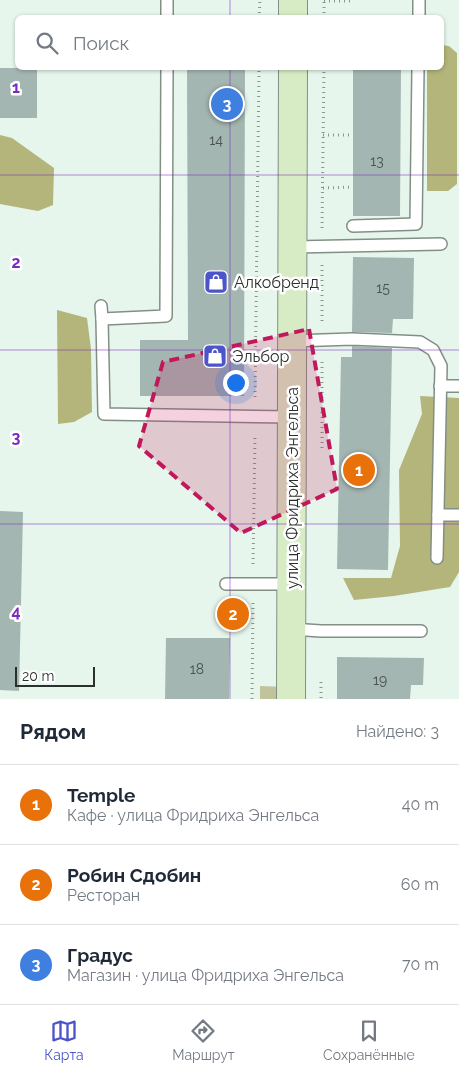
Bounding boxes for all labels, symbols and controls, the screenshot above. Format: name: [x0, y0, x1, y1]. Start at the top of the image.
search box: [15, 15, 444, 70]
icon: search: [33, 29, 61, 57]
text: Поиск: [73, 32, 129, 54]
text: 1: [12, 78, 20, 97]
pin: 3: [211, 85, 243, 123]
house number: 14: [209, 132, 223, 148]
house number: 13: [370, 153, 384, 169]
text: 2: [11, 253, 21, 272]
shop icon: Алкобренд: [203, 269, 229, 295]
place label: Алкобренд: [234, 273, 319, 292]
house number: 15: [376, 280, 390, 296]
shop icon: Эльбор: [202, 343, 228, 369]
place label: Эльбор: [232, 347, 290, 366]
your location: [223, 370, 249, 396]
street label: улица Фридриха Энгельса: [283, 387, 302, 589]
text: 3: [12, 428, 21, 447]
pin: 1: [343, 451, 375, 489]
pin: 2: [217, 595, 249, 633]
text: 4: [11, 602, 21, 621]
house number: 18: [190, 661, 204, 677]
scale bar: [15, 664, 95, 687]
text: 20 m: [22, 668, 54, 684]
house number: 19: [373, 672, 387, 688]
text: Рядом: [20, 719, 86, 744]
text: Найдено: 3: [356, 722, 439, 741]
text: Temple: [67, 784, 135, 806]
text: 1: [32, 795, 40, 814]
text: 40 m: [402, 795, 439, 814]
text: Кафе · улица Фридриха Энгельса: [67, 806, 319, 825]
text: Робин Сдобин: [67, 864, 201, 886]
text: 2: [31, 875, 41, 894]
text: 60 m: [401, 875, 439, 894]
text: Ресторан: [67, 886, 140, 905]
text: Градус: [67, 944, 133, 966]
text: 3: [32, 955, 40, 974]
text: 70 m: [402, 955, 439, 974]
text: Магазин · улица Фридриха Энгельса: [67, 966, 344, 985]
tab: Карта: [44, 1017, 84, 1063]
tab: Маршрут: [172, 1017, 235, 1063]
tab: Сохранённые: [323, 1017, 415, 1063]

